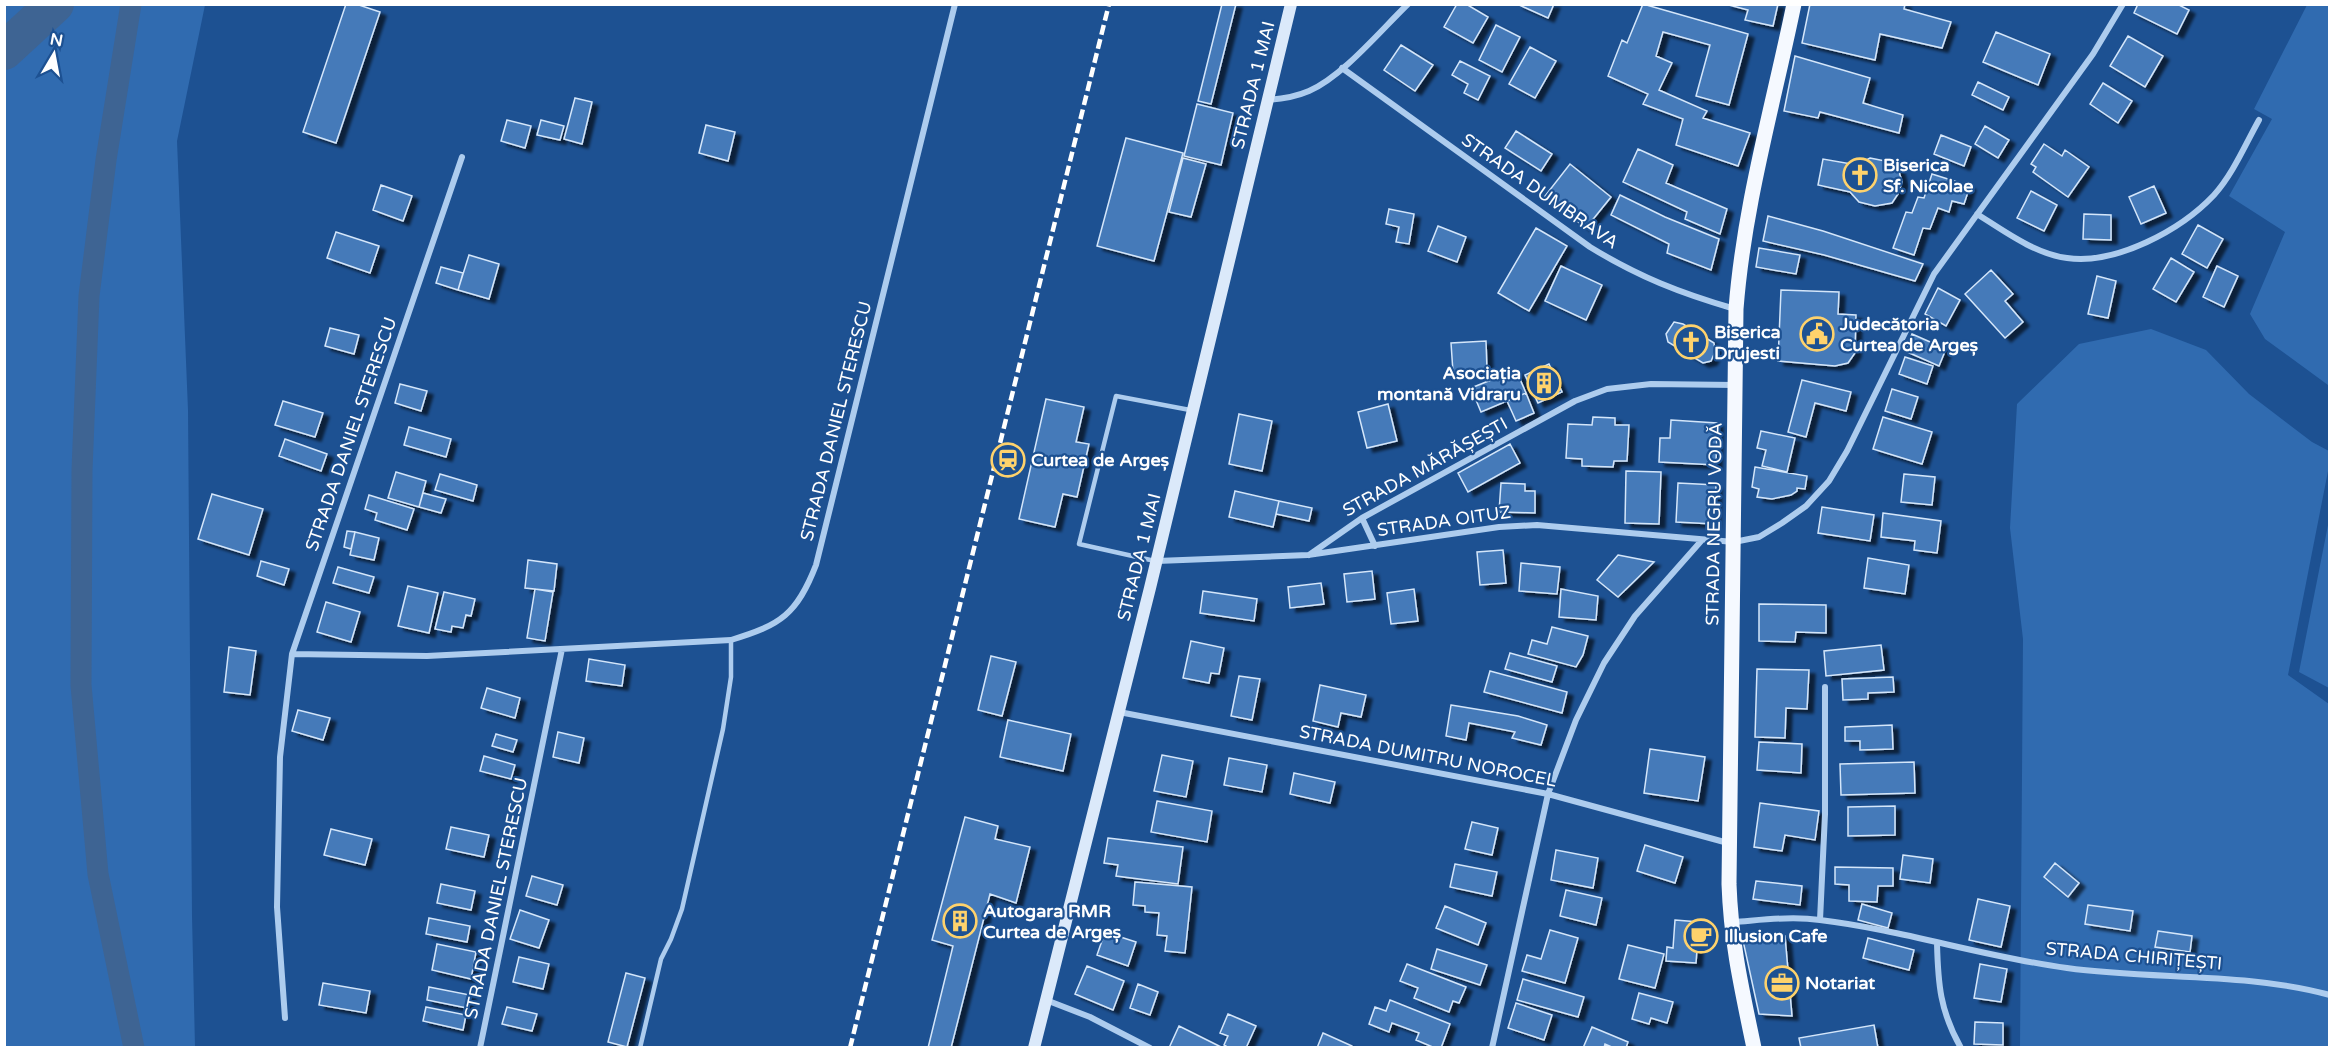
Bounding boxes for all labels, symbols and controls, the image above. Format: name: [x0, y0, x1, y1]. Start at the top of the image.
street label: STRADA 1 MAI: [1226, 19, 1280, 151]
north arrow: [24, 24, 84, 84]
text: N: [48, 29, 64, 51]
street label: STRADA DUMBRAVA: [1457, 128, 1623, 254]
place label: Biserica Sf. Nicolae: [1883, 154, 1973, 197]
church icon: Biserica Sf. Nicolae: [1842, 157, 1878, 193]
street label: STRADA DANIEL STERESCU: [796, 299, 876, 543]
place label: Judecătoria Curtea de Argeș: [1839, 313, 1979, 356]
street label: STRADA DANIEL STERESCU: [301, 314, 401, 554]
public building icon: Judecătoria Curtea de Argeș: [1799, 316, 1835, 352]
place label: Biserica Drujesti: [1714, 321, 1781, 364]
church icon: Biserica Drujesti: [1673, 324, 1709, 360]
place label: Asociația montană Vidraru: [1377, 362, 1521, 405]
building icon: Asociația montană Vidraru: [1526, 365, 1562, 401]
street label: STRADA MĂRĂȘEȘTI: [1339, 413, 1511, 521]
street label: STRADA NEGRU VODĂ: [1701, 422, 1727, 626]
station icon: Curtea de Argeș: [990, 442, 1026, 478]
place label: Curtea de Argeș: [1031, 449, 1170, 471]
street label: STRADA 1 MAI: [1112, 491, 1166, 623]
street label: STRADA OITUZ: [1376, 501, 1512, 541]
street label: STRADA DUMITRU NOROCEL: [1297, 720, 1559, 792]
street label: STRADA DANIEL STERESCU: [460, 775, 532, 1021]
place label: Autogara RMR Curtea de Argeș: [983, 900, 1122, 943]
building icon: Autogara RMR Curtea de Argeș: [942, 903, 978, 939]
cafe icon: Illusion Cafe: [1683, 918, 1719, 954]
place label: Illusion Cafe: [1724, 925, 1828, 947]
street label: STRADA CHIRIȚEȘTI: [2045, 937, 2223, 975]
office icon: Notariat: [1764, 965, 1800, 1001]
place label: Notariat: [1805, 972, 1875, 994]

